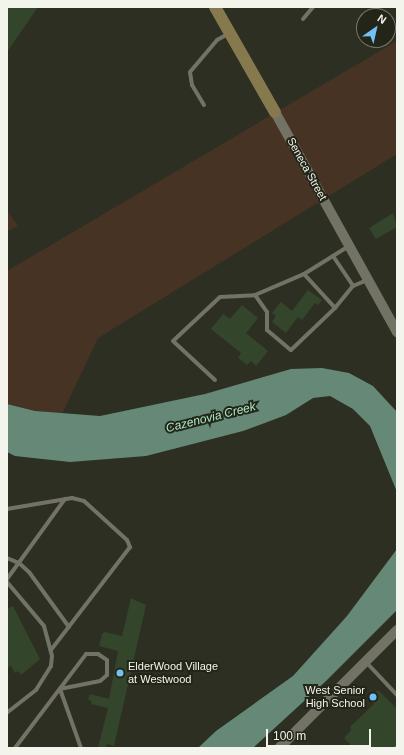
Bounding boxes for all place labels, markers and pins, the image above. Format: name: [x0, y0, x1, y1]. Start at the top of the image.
place label: ElderWood Village at Westwood: [128, 660, 218, 686]
marker: ElderWood Village at Westwood: [115, 668, 125, 678]
place label: West Senior High School: [305, 684, 365, 710]
marker: West Senior High School: [368, 692, 378, 702]

